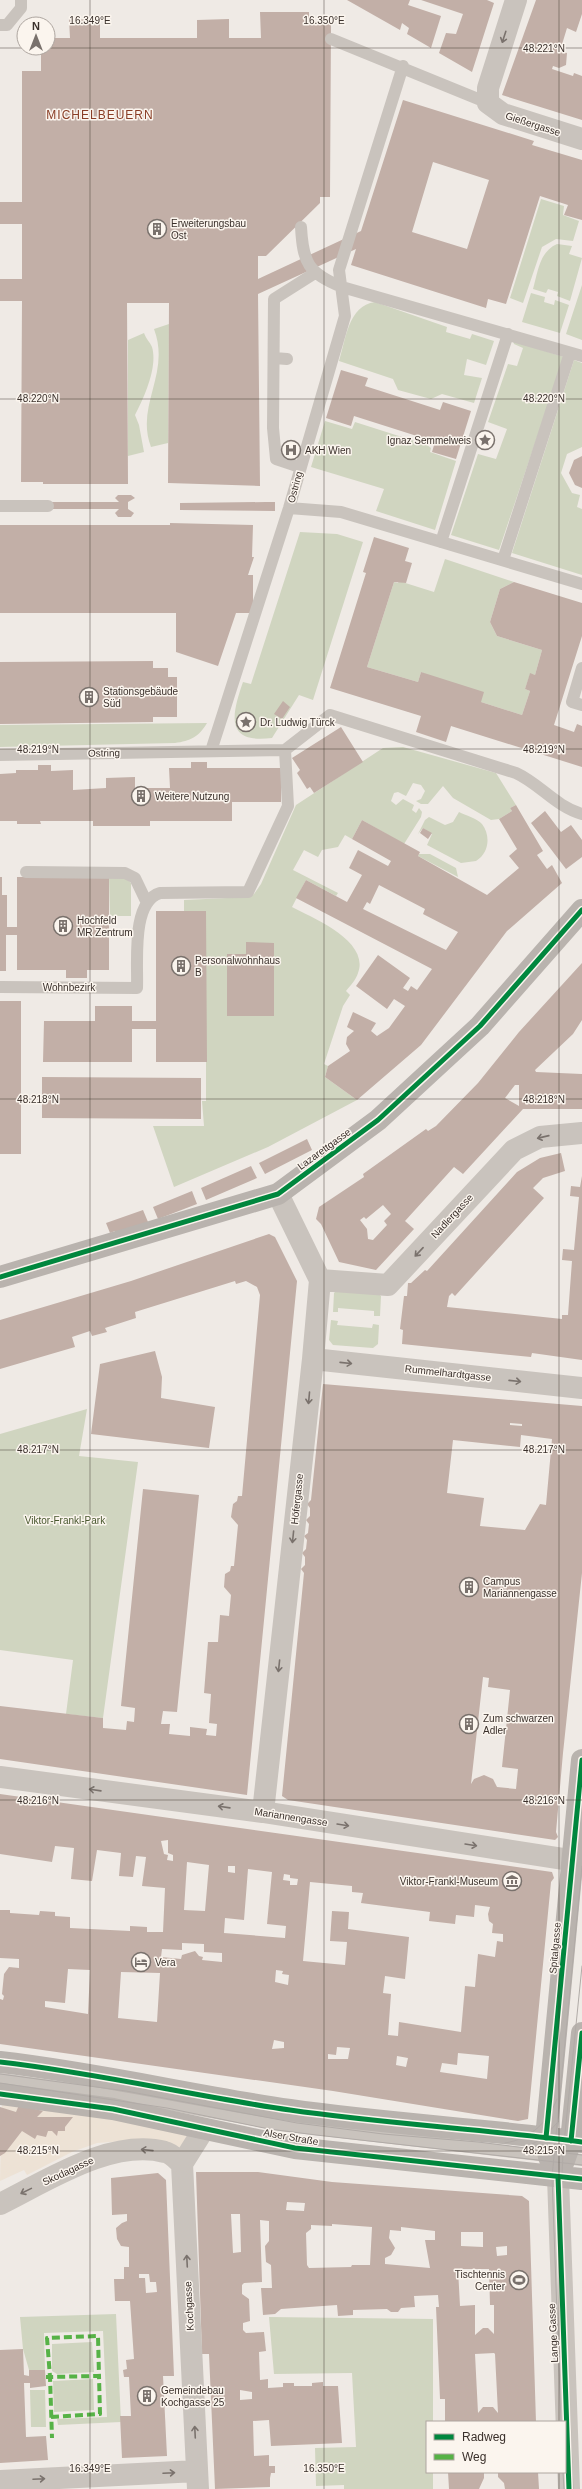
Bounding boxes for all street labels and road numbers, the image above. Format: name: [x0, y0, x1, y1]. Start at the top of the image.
street label: Gießergasse: [504, 110, 562, 138]
street label: Ostring: [286, 470, 304, 504]
street label: Ostring: [88, 747, 120, 759]
street label: Wohnbezirk: [43, 982, 96, 993]
street label: Lazarettgasse: [295, 1126, 353, 1172]
street label: Nadlergasse: [429, 1191, 475, 1240]
street label: Rummelhardtgasse: [404, 1363, 492, 1383]
street label: Höfergasse: [289, 1473, 305, 1525]
street label: Mariannengasse: [254, 1806, 329, 1828]
street label: Spitalgasse: [547, 1921, 563, 1974]
street label: Alser Straße: [263, 2127, 320, 2147]
street label: Skodagasse: [41, 2154, 96, 2188]
street label: Kochgasse: [182, 2281, 196, 2331]
street label: Lange Gasse: [546, 2303, 560, 2363]

